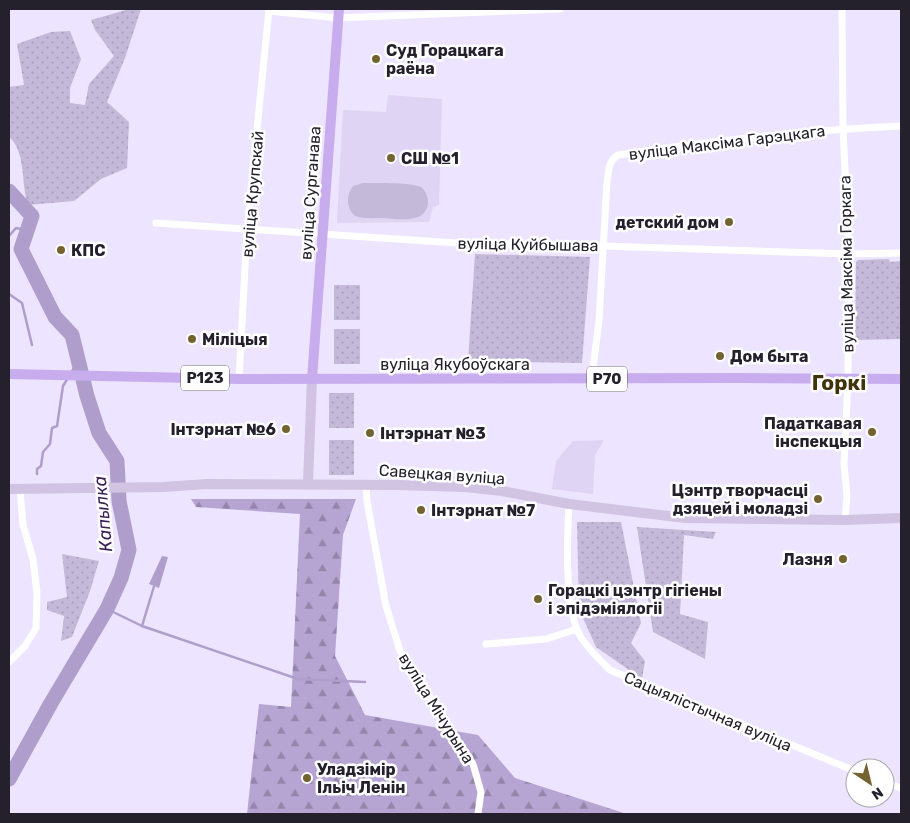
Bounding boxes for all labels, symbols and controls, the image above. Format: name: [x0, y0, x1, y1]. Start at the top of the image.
place label: Суд Горацкага раёна: [386, 41, 504, 78]
marker: Суд Горацкага раёна: [370, 53, 382, 65]
street label: вуліца Максіма Гарэцкага: [628, 121, 826, 164]
street label: вуліца Сурганава: [296, 125, 325, 261]
street label: вуліца Крупскай: [238, 130, 267, 258]
place label: СШ №1: [401, 149, 459, 168]
marker: СШ №1: [385, 152, 397, 164]
street label: вуліца Максіма Горкага: [835, 175, 858, 353]
place label: детский дом: [615, 213, 719, 232]
marker: детский дом: [723, 216, 735, 228]
street label: вуліца Куйбышава: [457, 234, 599, 255]
place label: КПС: [71, 241, 105, 260]
marker: КПС: [55, 244, 67, 256]
place label: Міліцыя: [202, 330, 268, 349]
marker: Міліцыя: [186, 333, 198, 345]
place label: Дом быта: [730, 347, 808, 366]
marker: Дом быта: [714, 350, 726, 362]
street label: вуліца Якубоўскага: [380, 355, 530, 374]
road number: Р123: [181, 366, 229, 390]
road number: Р70: [587, 366, 627, 392]
district label: Горкі: [812, 370, 866, 395]
place label: Падаткавая інспекцыя: [764, 414, 862, 451]
place label: Інтэрнат №6: [170, 420, 276, 439]
marker: Інтэрнат №6: [280, 423, 292, 435]
place label: Інтэрнат №3: [380, 424, 486, 443]
marker: Падаткавая інспекцыя: [866, 426, 878, 438]
marker: Інтэрнат №3: [364, 427, 376, 439]
street label: Савецкая вуліца: [378, 461, 506, 488]
water label: Капылка: [89, 475, 117, 553]
place label: Цэнтр творчасці дзяцей і моладзі: [672, 481, 808, 518]
marker: Цэнтр творчасці дзяцей і моладзі: [812, 493, 824, 505]
place label: Інтэрнат №7: [431, 501, 535, 520]
marker: Інтэрнат №7: [415, 504, 427, 516]
place label: Лазня: [783, 550, 833, 569]
marker: Лазня: [837, 553, 849, 565]
place label: Горацкі цэнтр гігіены і эпідэміялогіі: [548, 581, 722, 618]
marker: Горацкі цэнтр гігіены і эпідэміялогіі: [532, 593, 544, 605]
street label: вуліца Мічурына: [395, 650, 478, 767]
street label: Сацыялістычная вуліца: [621, 668, 794, 755]
north arrow: [845, 758, 895, 808]
place label: Уладзімір Ільіч Ленін: [317, 760, 406, 797]
marker: Уладзімір Ільіч Ленін: [301, 772, 313, 784]
text: N: [868, 783, 886, 803]

